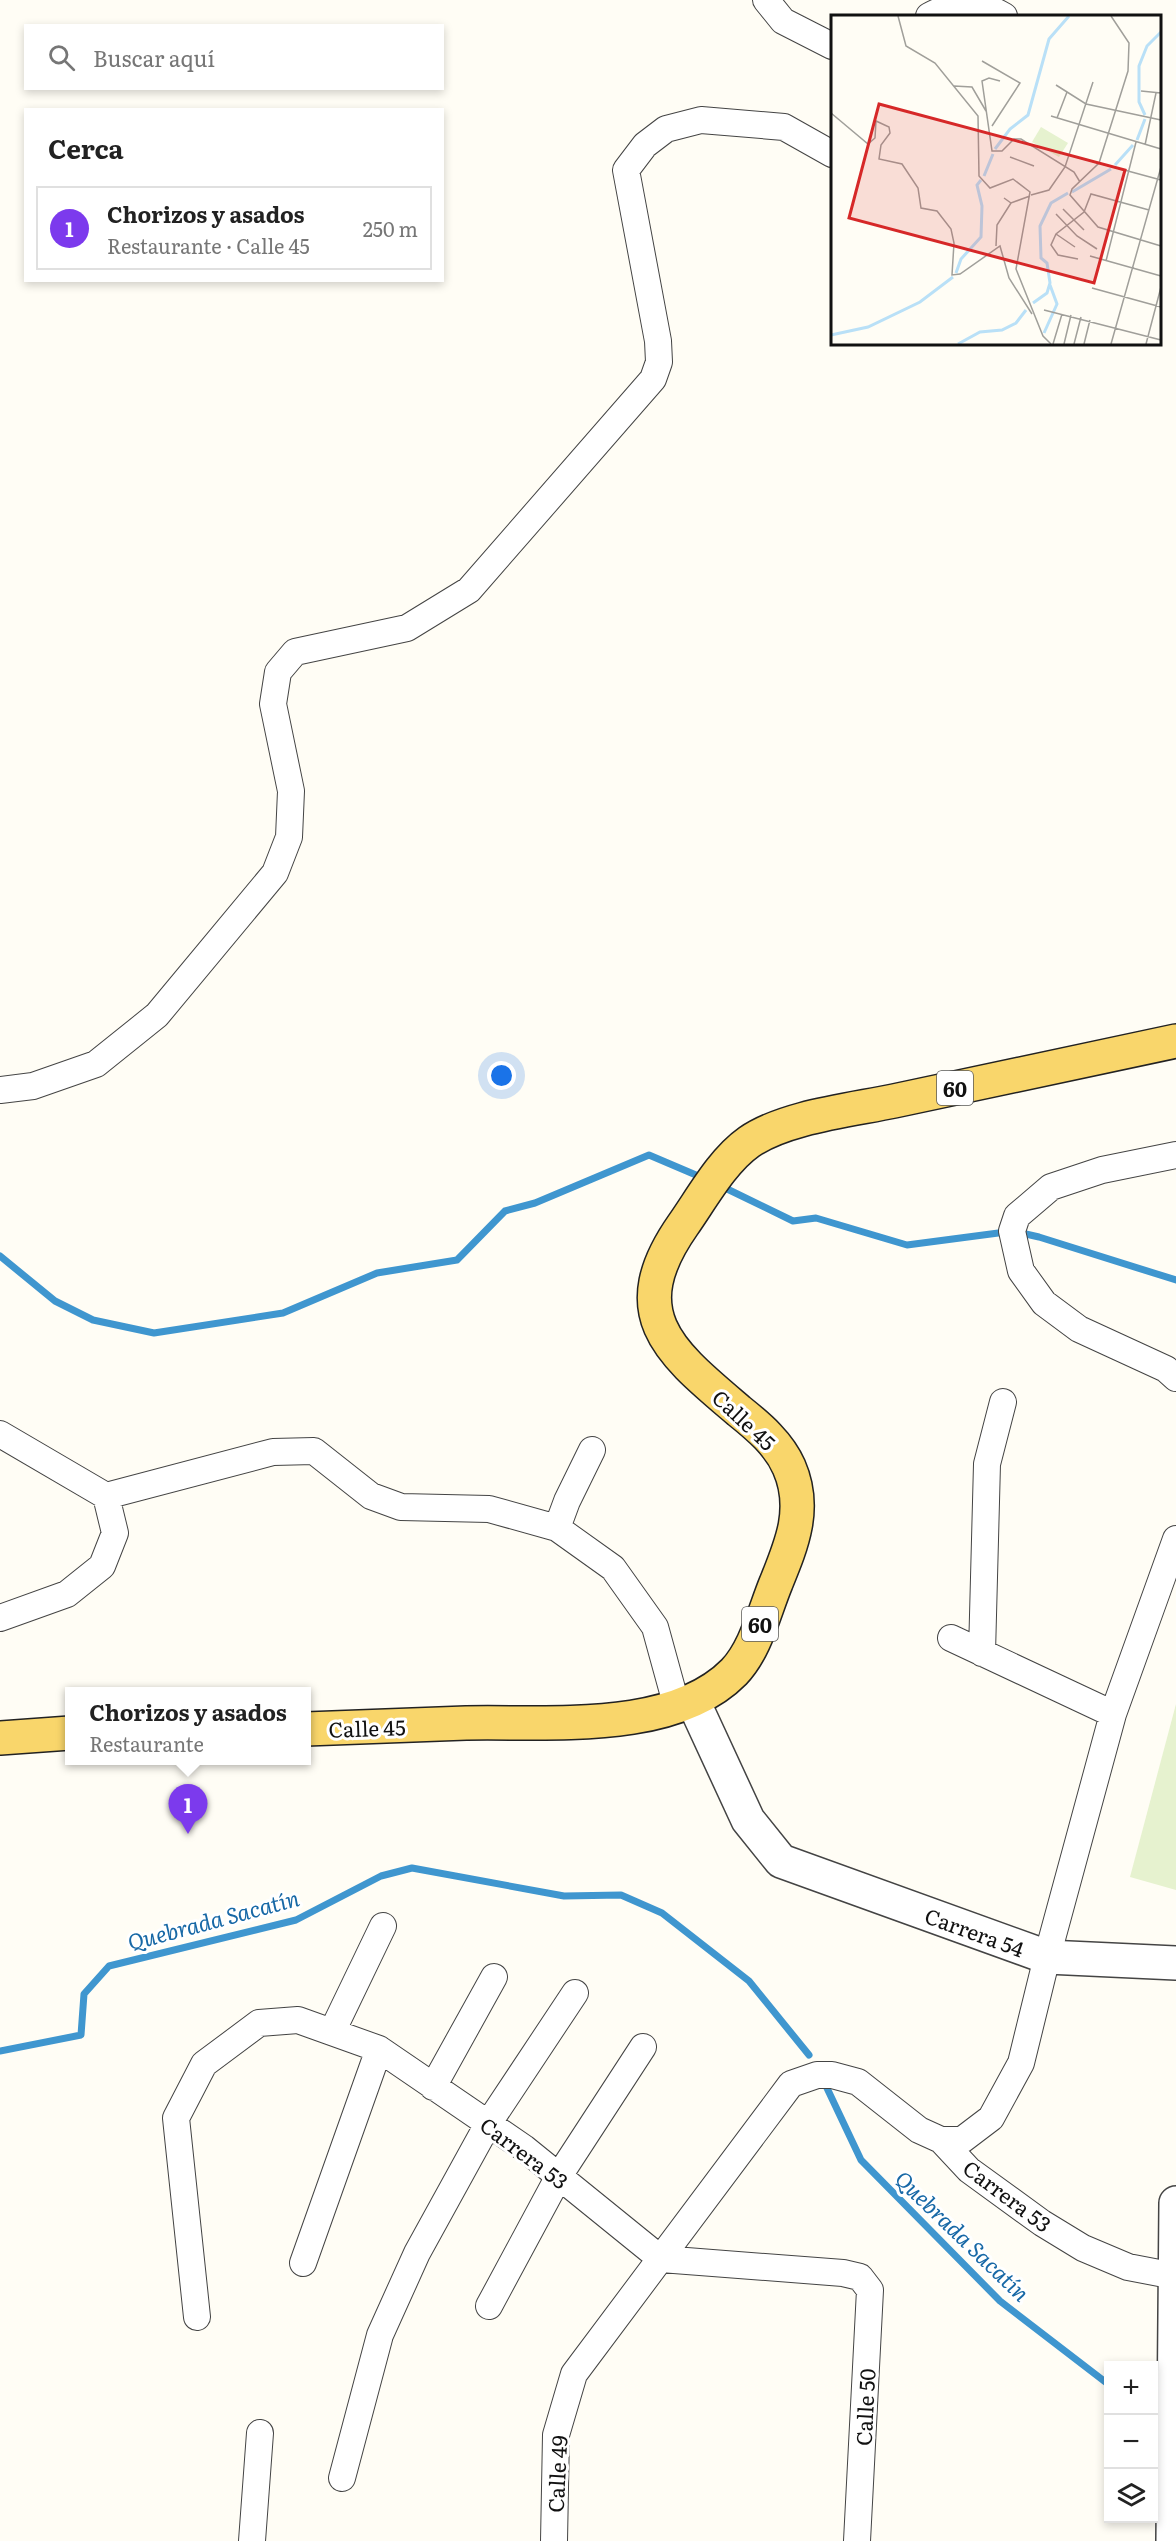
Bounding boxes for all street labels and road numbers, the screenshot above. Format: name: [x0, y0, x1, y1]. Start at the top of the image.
road number: 60: [937, 1071, 973, 1105]
street label: Calle 45: [706, 1381, 784, 1457]
road number: 60: [742, 1607, 778, 1641]
street label: Calle 45: [328, 1710, 406, 1744]
street label: Carrera 54: [921, 1899, 1029, 1963]
street label: Carrera 53: [474, 2108, 576, 2196]
street label: Carrera 53: [957, 2151, 1059, 2239]
street label: Calle 50: [846, 2367, 882, 2447]
street label: Calle 49: [538, 2435, 574, 2513]

